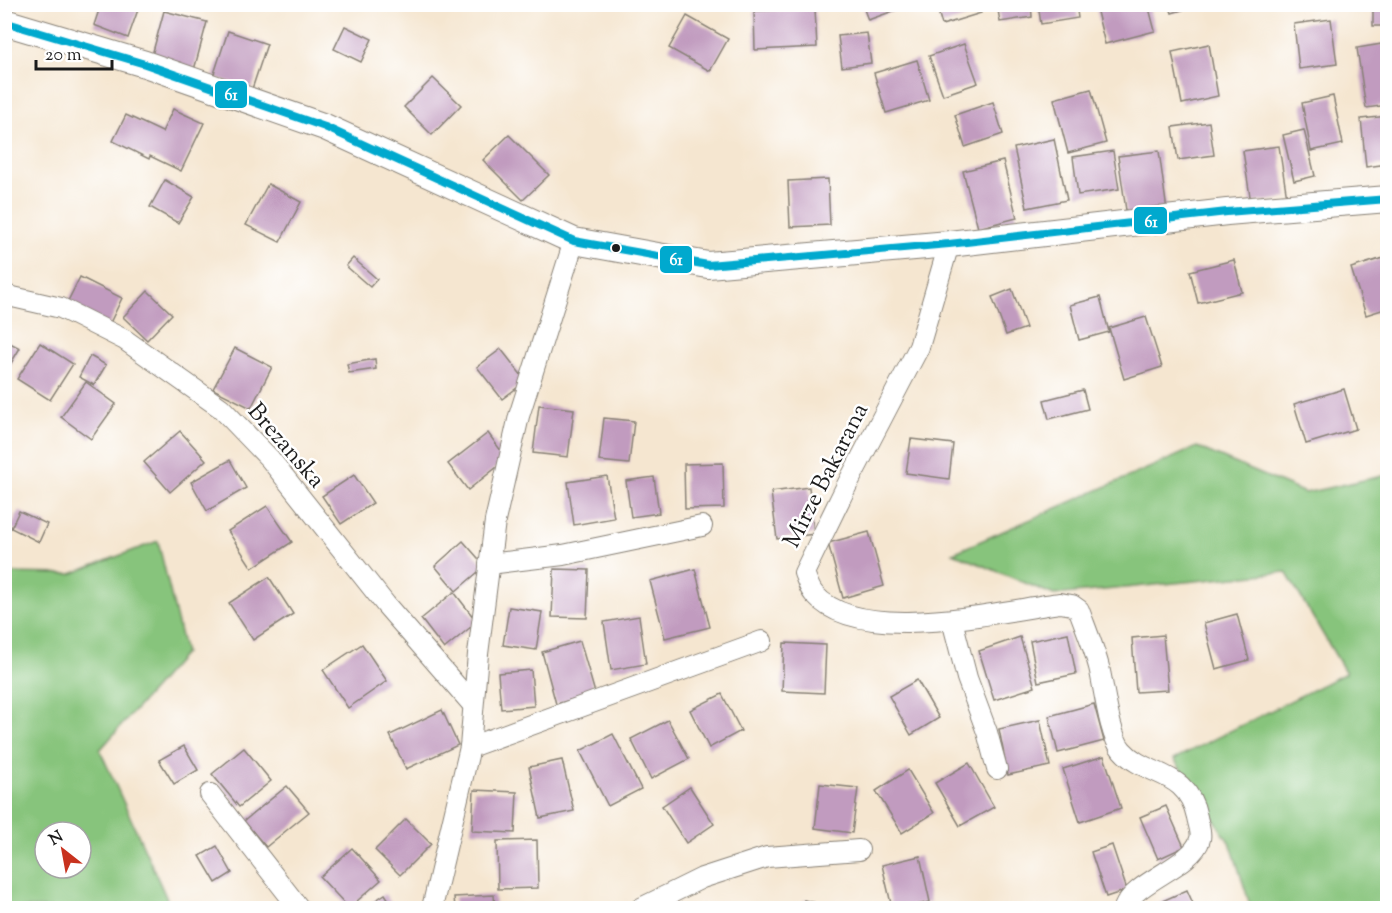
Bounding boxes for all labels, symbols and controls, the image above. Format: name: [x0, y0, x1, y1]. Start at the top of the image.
scale bar: [36, 33, 112, 71]
text: 20 m: [45, 43, 82, 69]
line badge: 61: [214, 80, 248, 109]
text: 61: [224, 85, 238, 108]
line badge: 61: [1133, 206, 1168, 235]
text: 61: [1144, 212, 1158, 235]
unlabelled marker: [610, 242, 622, 254]
line badge: 61: [659, 245, 693, 274]
text: 61: [669, 250, 683, 273]
street label: Brezanska: [239, 396, 332, 496]
street label: Mirze Bakarana: [776, 398, 878, 554]
north arrow: [33, 820, 93, 880]
text: N: [45, 826, 68, 852]

